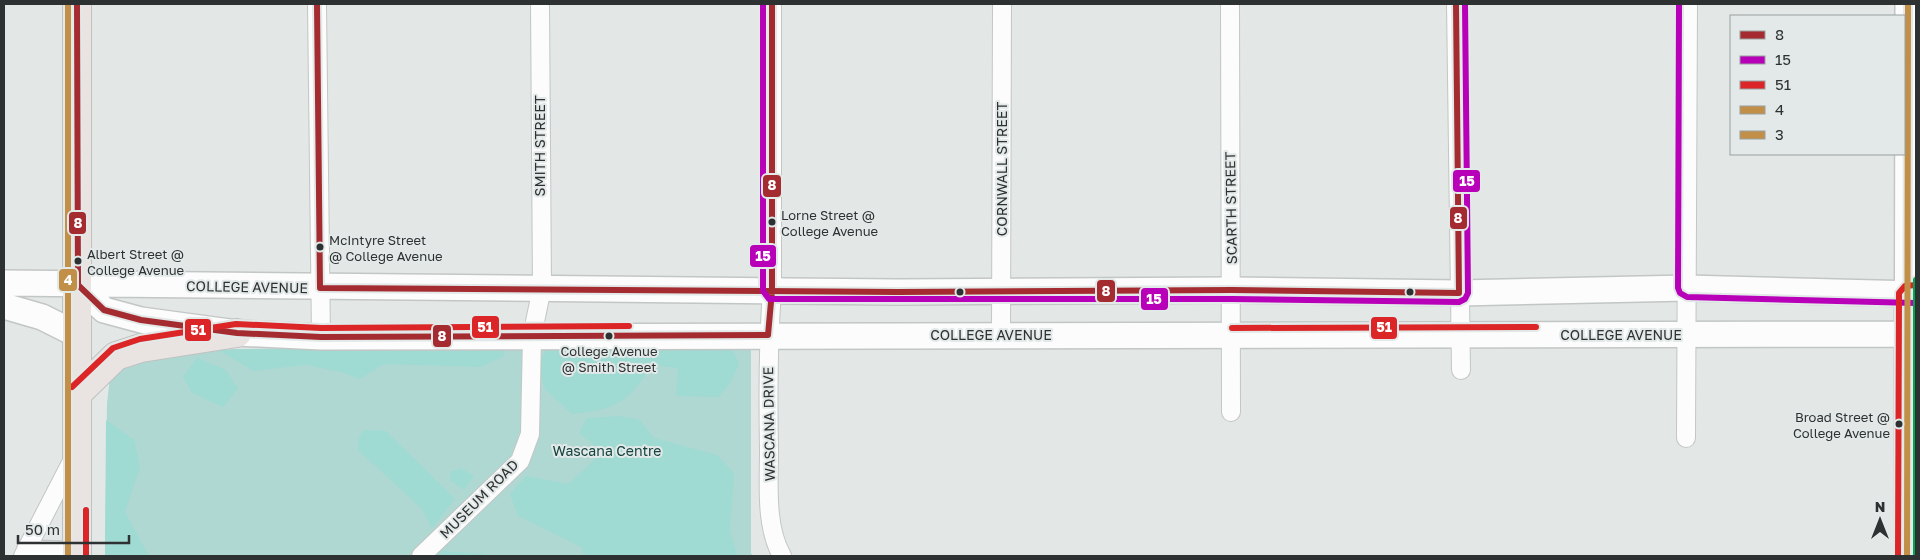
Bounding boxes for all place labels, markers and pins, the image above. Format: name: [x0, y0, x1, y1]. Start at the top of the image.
place label: Lorne Street @ College Avenue: [781, 207, 878, 239]
marker: Lorne Street @ College Avenue: [767, 217, 777, 227]
place label: McIntyre Street @ College Avenue: [329, 232, 443, 264]
marker: McIntyre Street @ College Avenue: [315, 242, 325, 252]
place label: Albert Street @ College Avenue: [87, 246, 184, 278]
marker: Albert Street @ College Avenue: [73, 256, 83, 266]
unlabelled marker: [955, 287, 965, 297]
unlabelled marker: [1405, 287, 1415, 297]
marker: College Avenue @ Smith Street: [604, 331, 614, 341]
place label: College Avenue @ Smith Street: [560, 343, 658, 375]
place label: Broad Street @ College Avenue: [1793, 409, 1890, 441]
marker: Broad Street @ College Avenue: [1894, 419, 1904, 429]

